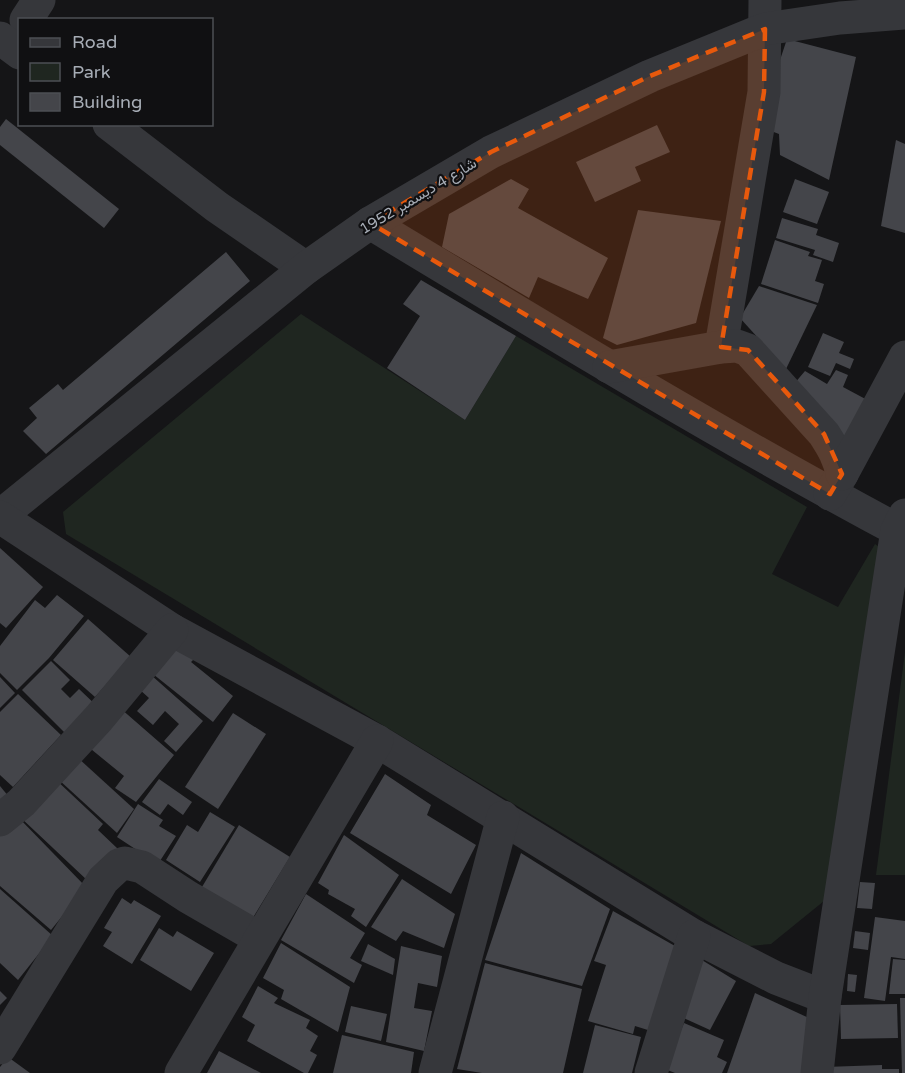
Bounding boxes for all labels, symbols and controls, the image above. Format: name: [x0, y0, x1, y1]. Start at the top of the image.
legend: [18, 18, 213, 126]
text: Road: [72, 31, 117, 53]
text: Park: [72, 61, 111, 83]
text: Building: [72, 91, 142, 113]
street label: شارع 4 ديسمبر 1952: [356, 154, 481, 240]

